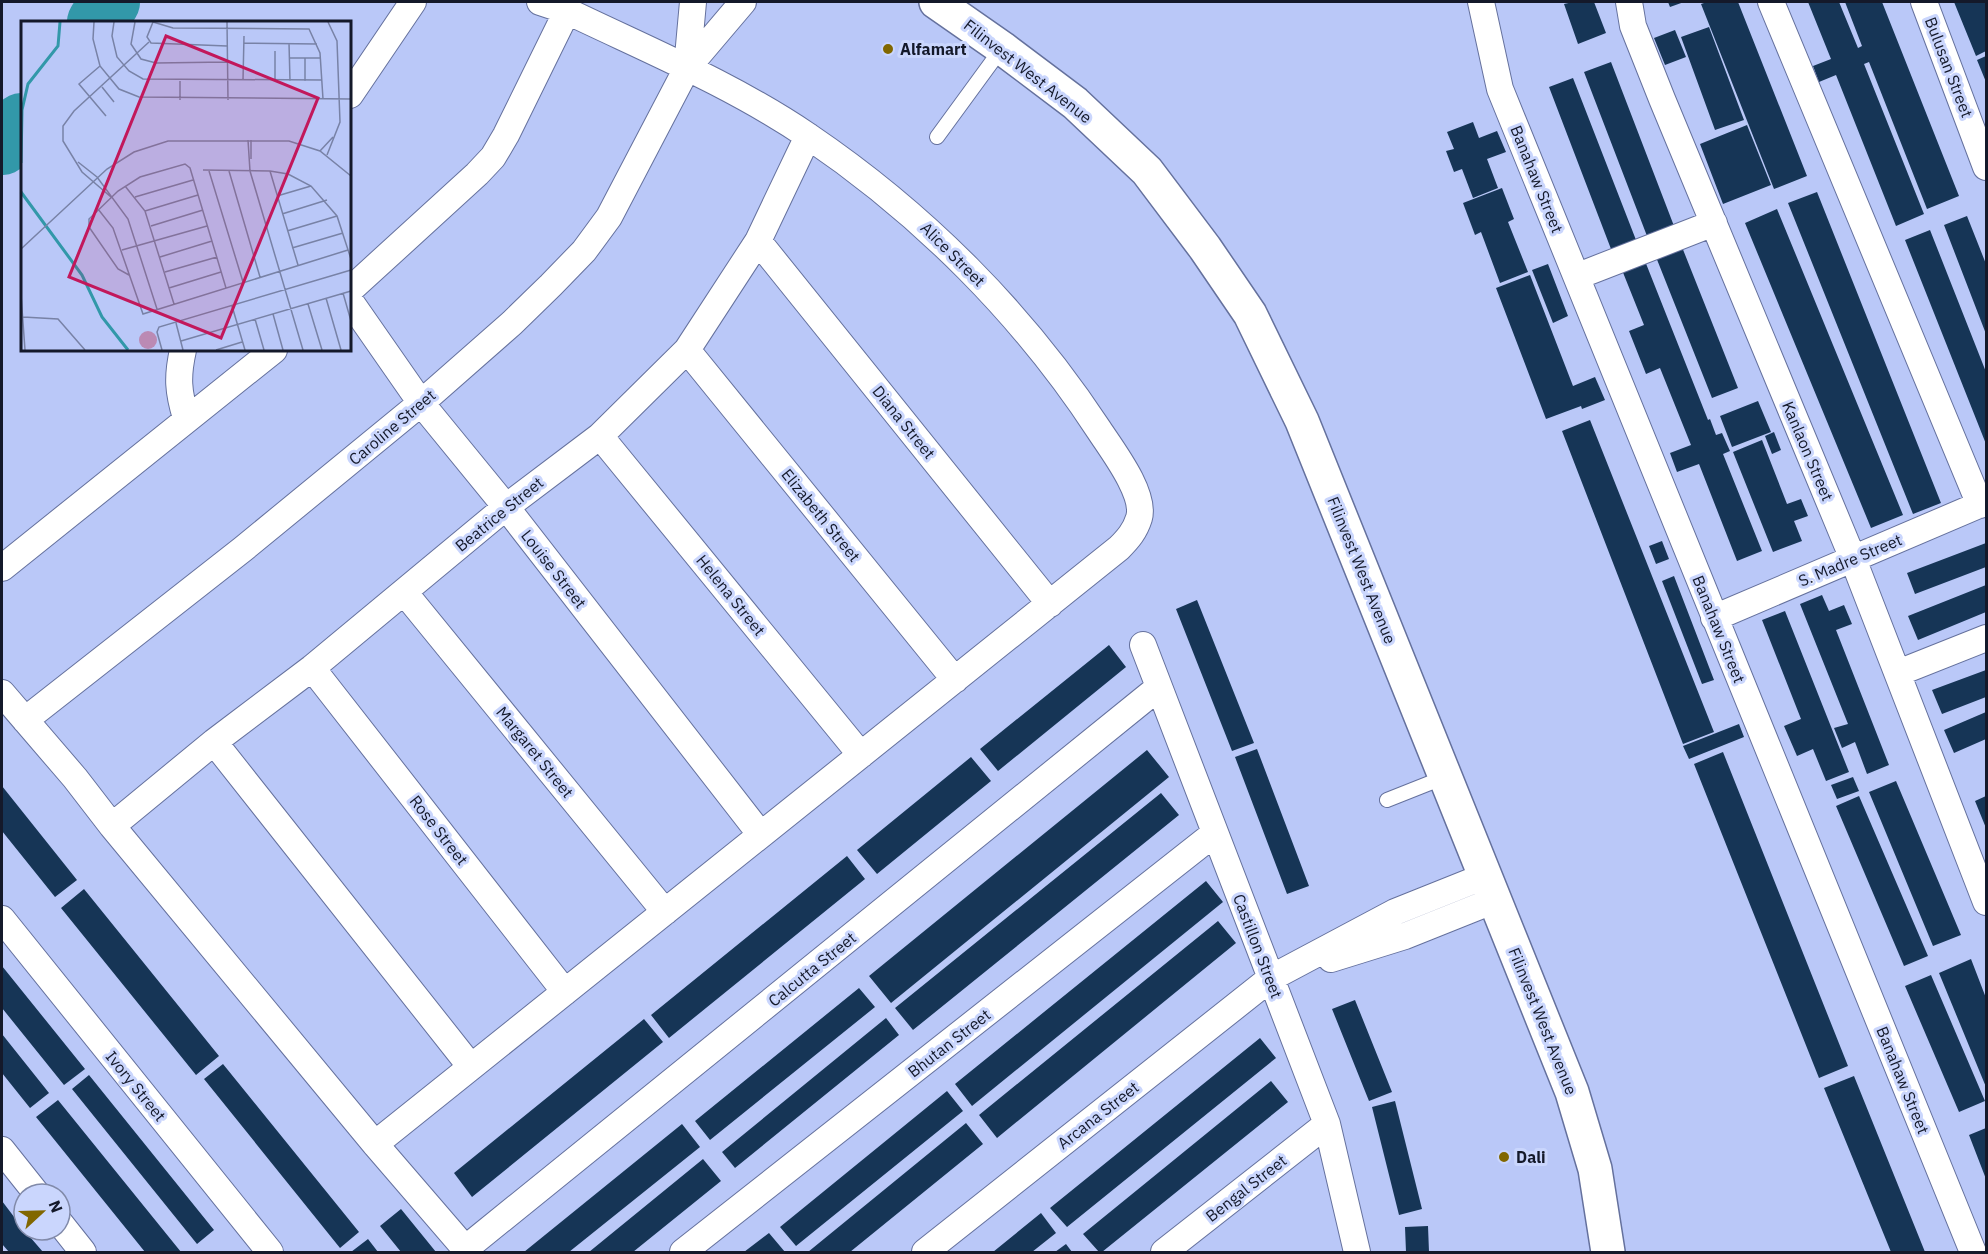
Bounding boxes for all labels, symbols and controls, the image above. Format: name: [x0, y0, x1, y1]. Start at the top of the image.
street label: Bulusan Street: [1921, 14, 1977, 120]
street label: Filinvest West Avenue: [960, 15, 1096, 127]
inset map: [21, 21, 351, 351]
place label: Alfamart: [900, 39, 967, 59]
marker: Alfamart: [881, 42, 895, 56]
street label: Banahaw Street: [1506, 122, 1568, 236]
street label: Alice Street: [917, 218, 989, 290]
street label: Diana Street: [868, 381, 940, 463]
street label: Caroline Street: [345, 385, 439, 469]
street label: Kanlaon Street: [1778, 398, 1838, 504]
street label: Elizabeth Street: [777, 464, 865, 566]
street label: Beatrice Street: [451, 472, 547, 556]
street label: Filinvest West Avenue: [1323, 493, 1401, 647]
street label: Louise Street: [517, 526, 591, 612]
street label: S. Madre Street: [1795, 529, 1905, 591]
street label: Helena Street: [692, 550, 770, 640]
street label: Banahaw Street: [1688, 572, 1750, 686]
street label: Margaret Street: [492, 702, 578, 802]
street label: Rose Street: [406, 791, 472, 869]
street label: Castillon Street: [1229, 891, 1287, 1001]
street label: Calcutta Street: [764, 927, 860, 1011]
street label: Filinvest West Avenue: [1504, 944, 1582, 1098]
street label: Bhutan Street: [904, 1004, 994, 1082]
street label: Banahaw Street: [1872, 1023, 1934, 1137]
street label: Ivory Street: [102, 1047, 170, 1125]
street label: Arcana Street: [1053, 1077, 1143, 1153]
place label: Dali: [1516, 1147, 1546, 1167]
street label: Bengal Street: [1202, 1150, 1290, 1226]
marker: Dali: [1497, 1150, 1511, 1164]
north arrow: [12, 1182, 72, 1242]
text: N: [44, 1197, 67, 1216]

